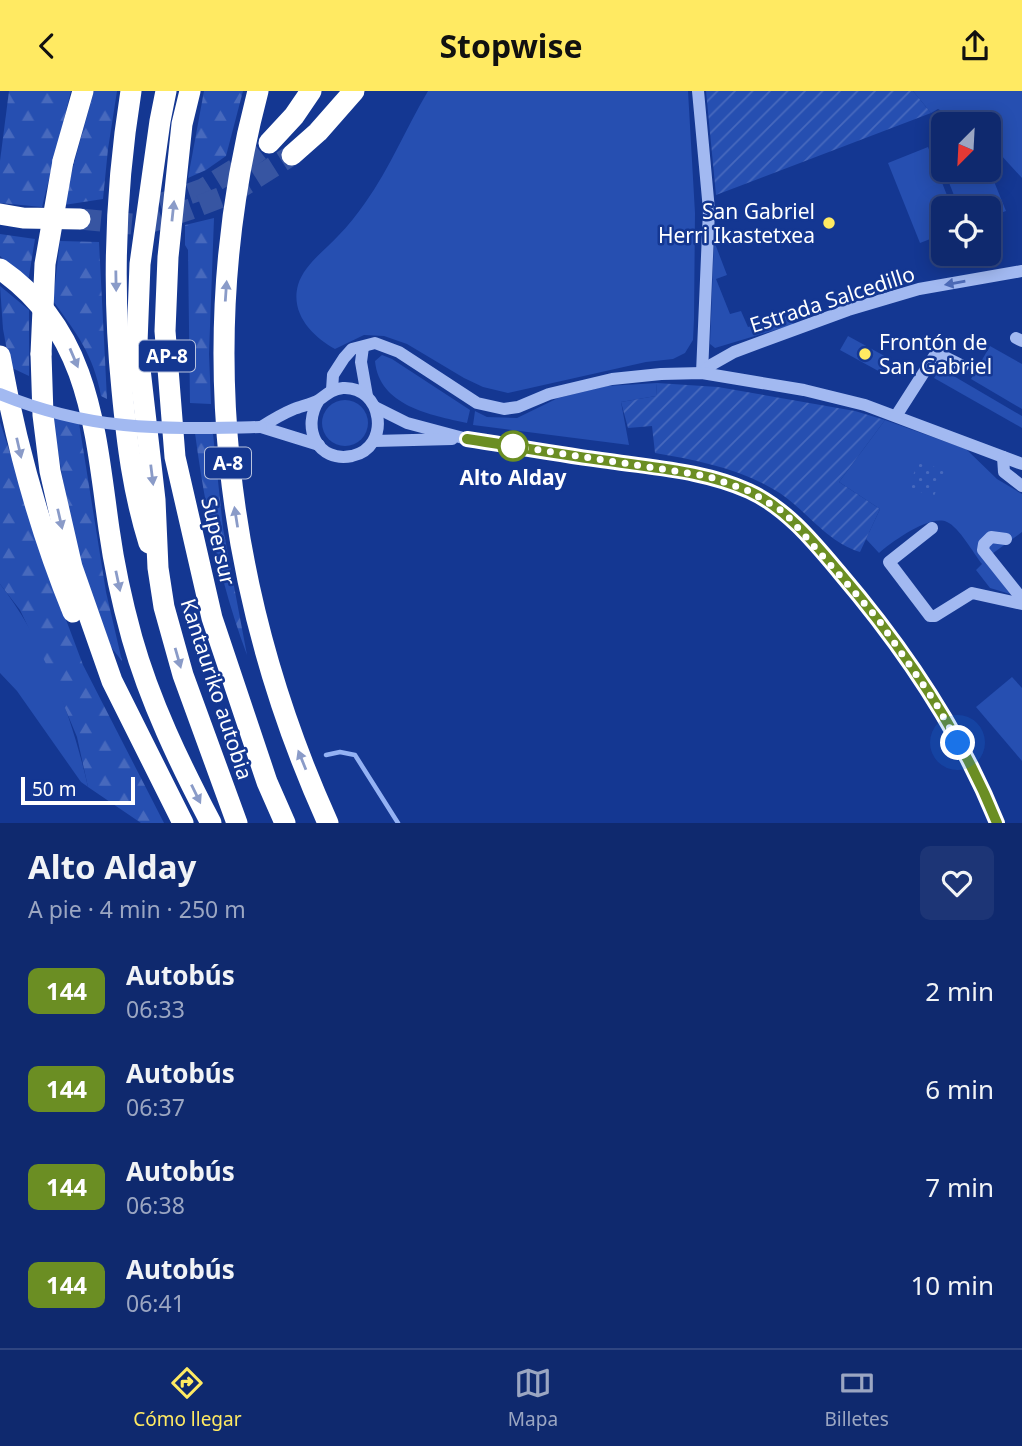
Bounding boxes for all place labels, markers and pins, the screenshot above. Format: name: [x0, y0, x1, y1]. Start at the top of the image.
place label: San Gabriel Herri Ikastetxea: [658, 197, 815, 249]
marker: San Gabriel Herri Ikastetxea: [821, 215, 837, 231]
place label: Frontón de San Gabriel: [879, 328, 992, 380]
marker: Frontón de San Gabriel: [857, 346, 873, 362]
marker: Alto Alday: [498, 431, 528, 461]
place label: Alto Alday: [459, 463, 567, 491]

